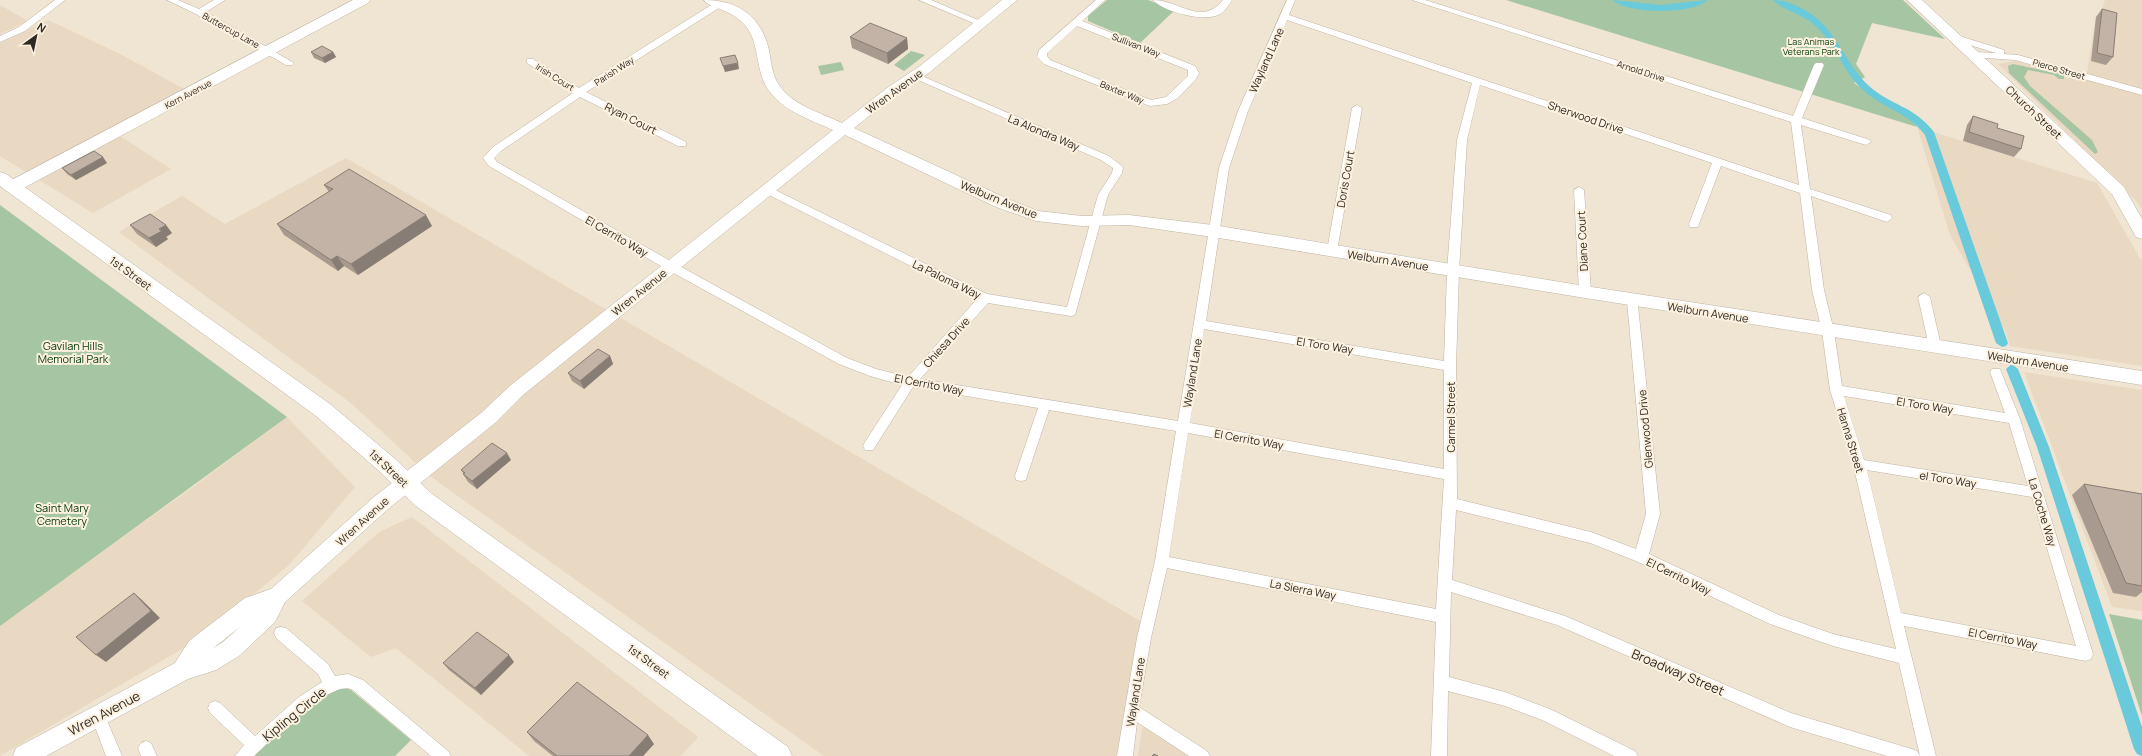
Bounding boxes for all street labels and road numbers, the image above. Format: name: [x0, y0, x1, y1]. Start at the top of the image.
street label: Buttercup Lane: [200, 9, 262, 51]
street label: Wayland Lane: [1245, 24, 1287, 95]
street label: Sullivan Way: [1110, 30, 1162, 60]
street label: Parish Way: [592, 53, 637, 89]
street label: Pierce Street: [2031, 55, 2087, 83]
street label: Arnold Drive: [1615, 57, 1667, 85]
street label: Irish Court: [533, 60, 577, 94]
street label: Wren Avenue: [863, 65, 926, 117]
street label: Kern Avenue: [162, 76, 214, 112]
street label: Baxter Way: [1098, 77, 1146, 107]
street label: Church Street: [2003, 82, 2065, 142]
street label: Sherwood Drive: [1546, 97, 1627, 137]
street label: Ryan Court: [602, 98, 660, 138]
street label: La Alondra Way: [1006, 110, 1082, 154]
street label: Doris Court: [1333, 149, 1357, 209]
street label: Welburn Avenue: [958, 177, 1040, 222]
street label: Diane Court: [1573, 210, 1591, 272]
street label: El Cerrito Way: [583, 212, 651, 260]
street label: Welburn Avenue: [1346, 246, 1430, 274]
street label: 1st Street: [107, 253, 155, 293]
street label: La Paloma Way: [910, 256, 984, 302]
street label: Wren Avenue: [608, 265, 670, 319]
street label: Welburn Avenue: [1666, 298, 1750, 326]
street label: Chiesa Drive: [919, 313, 973, 371]
street label: El Toro Way: [1296, 333, 1355, 357]
street label: Wayland Lane: [1179, 337, 1205, 409]
street label: Welburn Avenue: [1986, 347, 2070, 375]
street label: El Cerrito Way: [893, 370, 965, 398]
street label: Carmel Street: [1443, 382, 1458, 452]
street label: Glenwood Drive: [1634, 389, 1656, 469]
street label: El Toro Way: [1896, 393, 1955, 417]
street label: Hanna Street: [1834, 406, 1868, 474]
street label: El Cerrito Way: [1213, 426, 1285, 453]
street label: 1st Street: [366, 446, 412, 490]
street label: el Toro Way: [1919, 467, 1978, 491]
street label: La Coche Way: [2025, 476, 2061, 548]
street label: Wren Avenue: [332, 493, 392, 549]
street label: El Cerrito Way: [1644, 554, 1714, 598]
street label: La Sierra Way: [1269, 575, 1338, 603]
street label: El Cerrito Way: [1967, 624, 2039, 652]
street label: 1st Street: [625, 641, 673, 681]
street label: Broadway Street: [1629, 644, 1727, 700]
street label: Wayland Lane: [1122, 656, 1148, 728]
street label: Kipling Circle: [258, 683, 330, 745]
street label: Wren Avenue: [65, 686, 143, 739]

